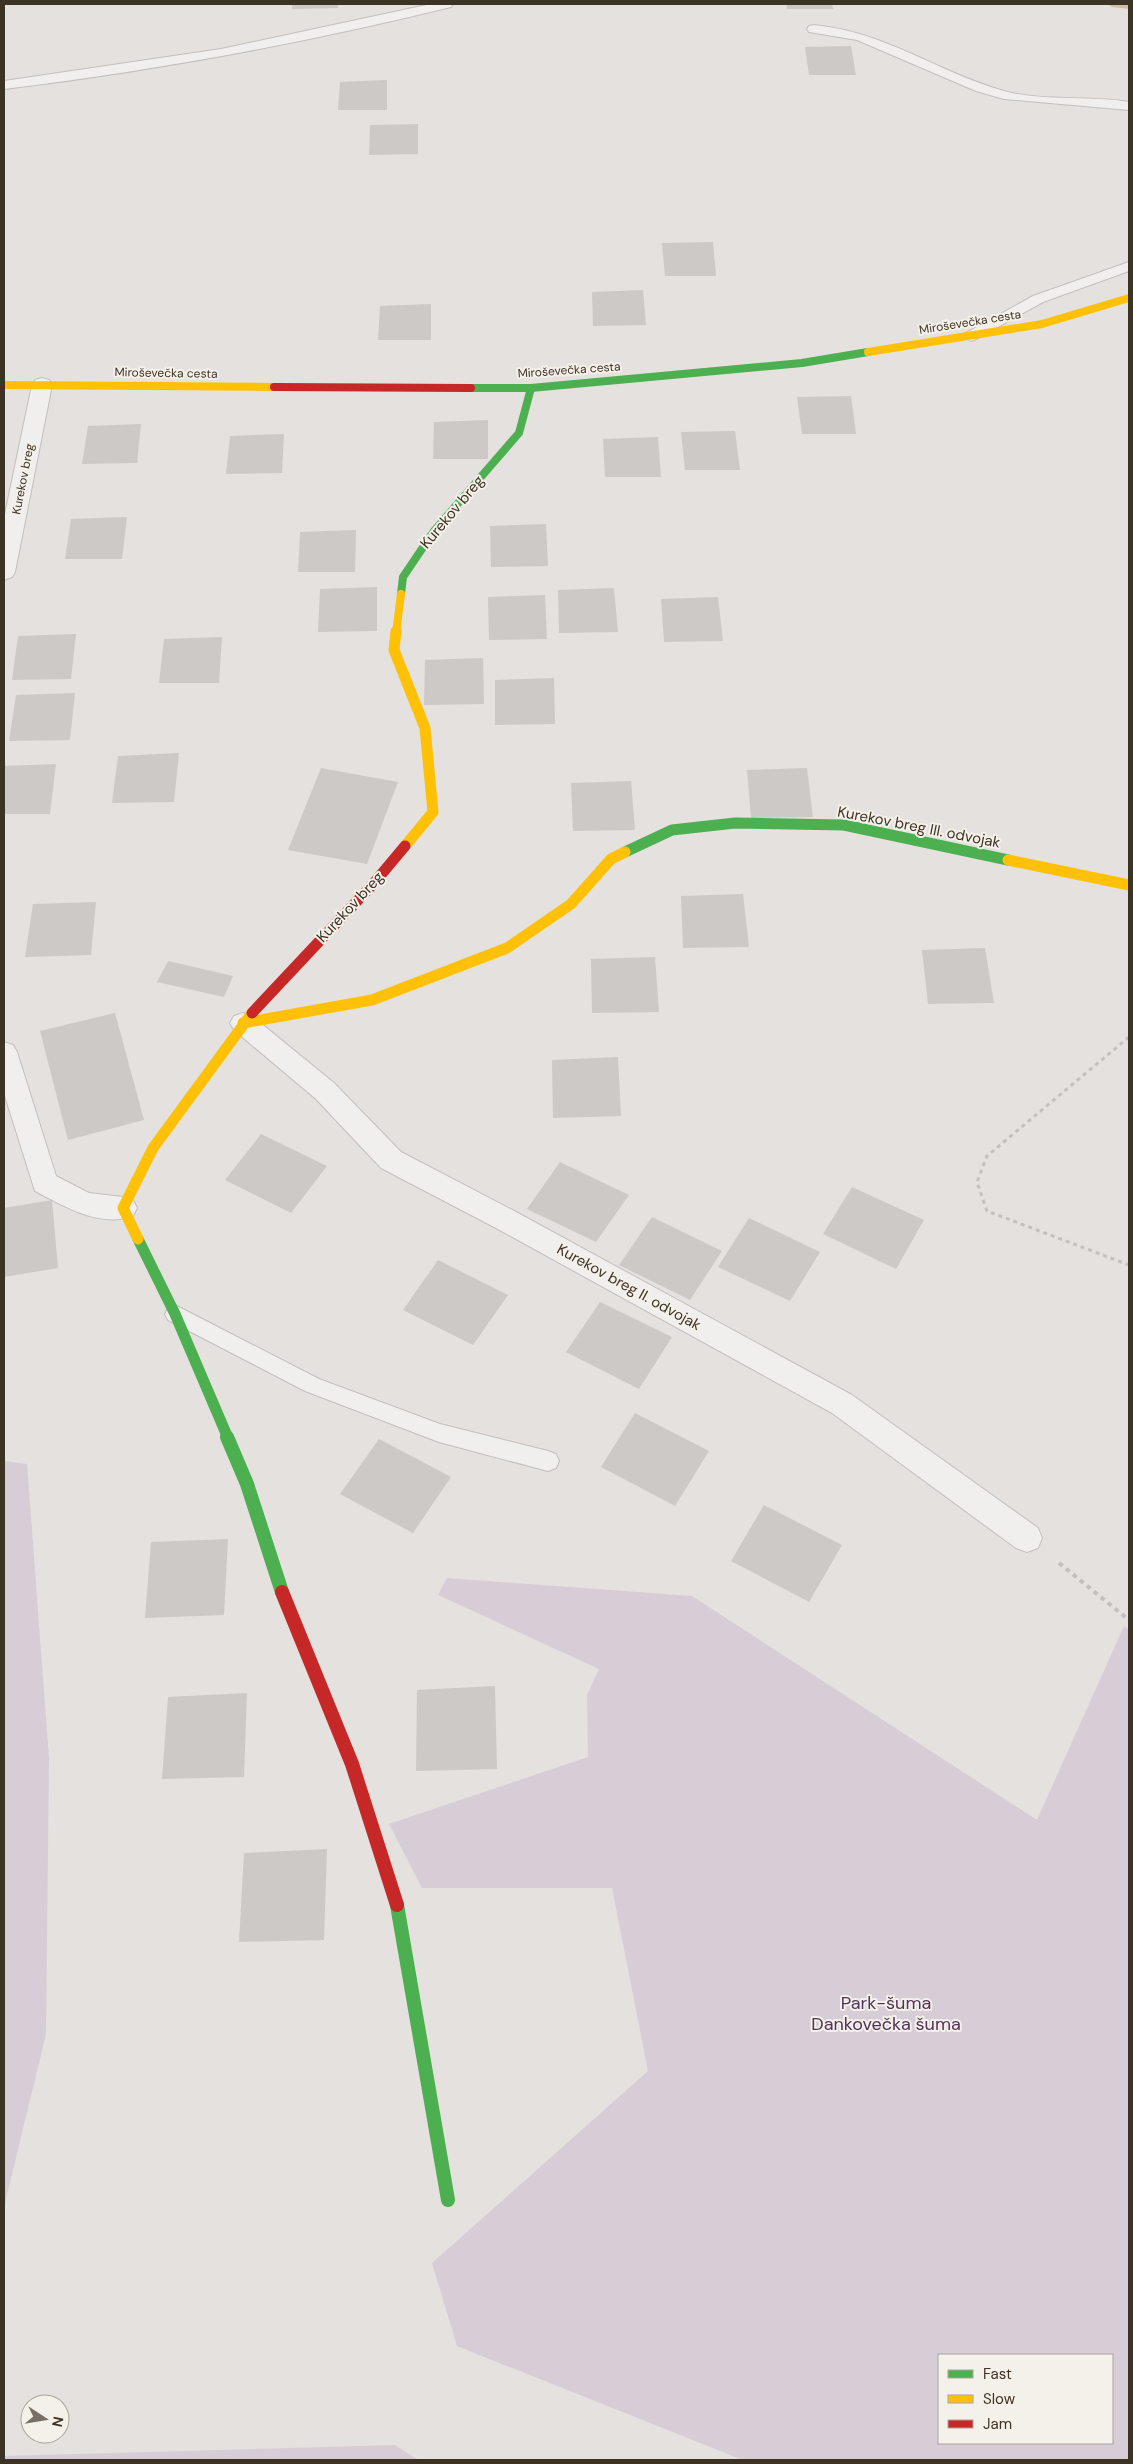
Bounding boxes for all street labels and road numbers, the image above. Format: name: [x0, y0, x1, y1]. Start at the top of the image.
street label: Miroševečka cesta: [918, 306, 1022, 338]
street label: Miroševečka cesta: [517, 358, 621, 382]
street label: Miroševečka cesta: [114, 364, 218, 382]
street label: Kurekov breg: [8, 442, 38, 516]
street label: Kurekov breg: [415, 471, 489, 553]
street label: Kurekov breg III. odvojak: [836, 801, 1003, 853]
street label: Kurekov breg: [312, 867, 388, 947]
street label: Kurekov breg II. odvojak: [553, 1239, 705, 1335]

